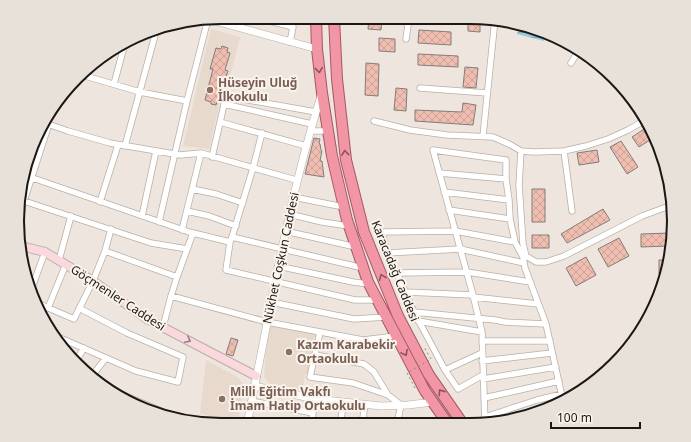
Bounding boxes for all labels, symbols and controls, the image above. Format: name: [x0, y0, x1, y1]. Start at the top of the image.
one-way arrow: [315, 67, 324, 73]
place label: Hüseyin Uluğ İlkokulu: [218, 74, 297, 105]
marker: Hüseyin Uluğ İlkokulu: [205, 85, 215, 95]
one-way arrow: [341, 150, 350, 156]
street label: Nükhet Coşkun Caddesi: [258, 190, 303, 325]
street label: Karacadağ Caddesi: [367, 218, 423, 324]
street label: Göçmenler Caddesi: [68, 261, 169, 335]
one-way arrow: [378, 273, 386, 280]
one-way arrow: [184, 335, 191, 343]
place label: Kazım Karabekir Ortaokulu: [297, 336, 396, 367]
marker: Kazım Karabekir Ortaokulu: [284, 347, 294, 357]
one-way arrow: [401, 349, 408, 356]
place label: Milli Eğitim Vakfı İmam Hatip Ortaokulu: [230, 383, 366, 414]
one-way arrow: [439, 390, 446, 397]
marker: Milli Eğitim Vakfı İmam Hatip Ortaokulu: [217, 394, 227, 404]
scale bar: [551, 404, 640, 430]
text: 100 m: [557, 409, 592, 426]

